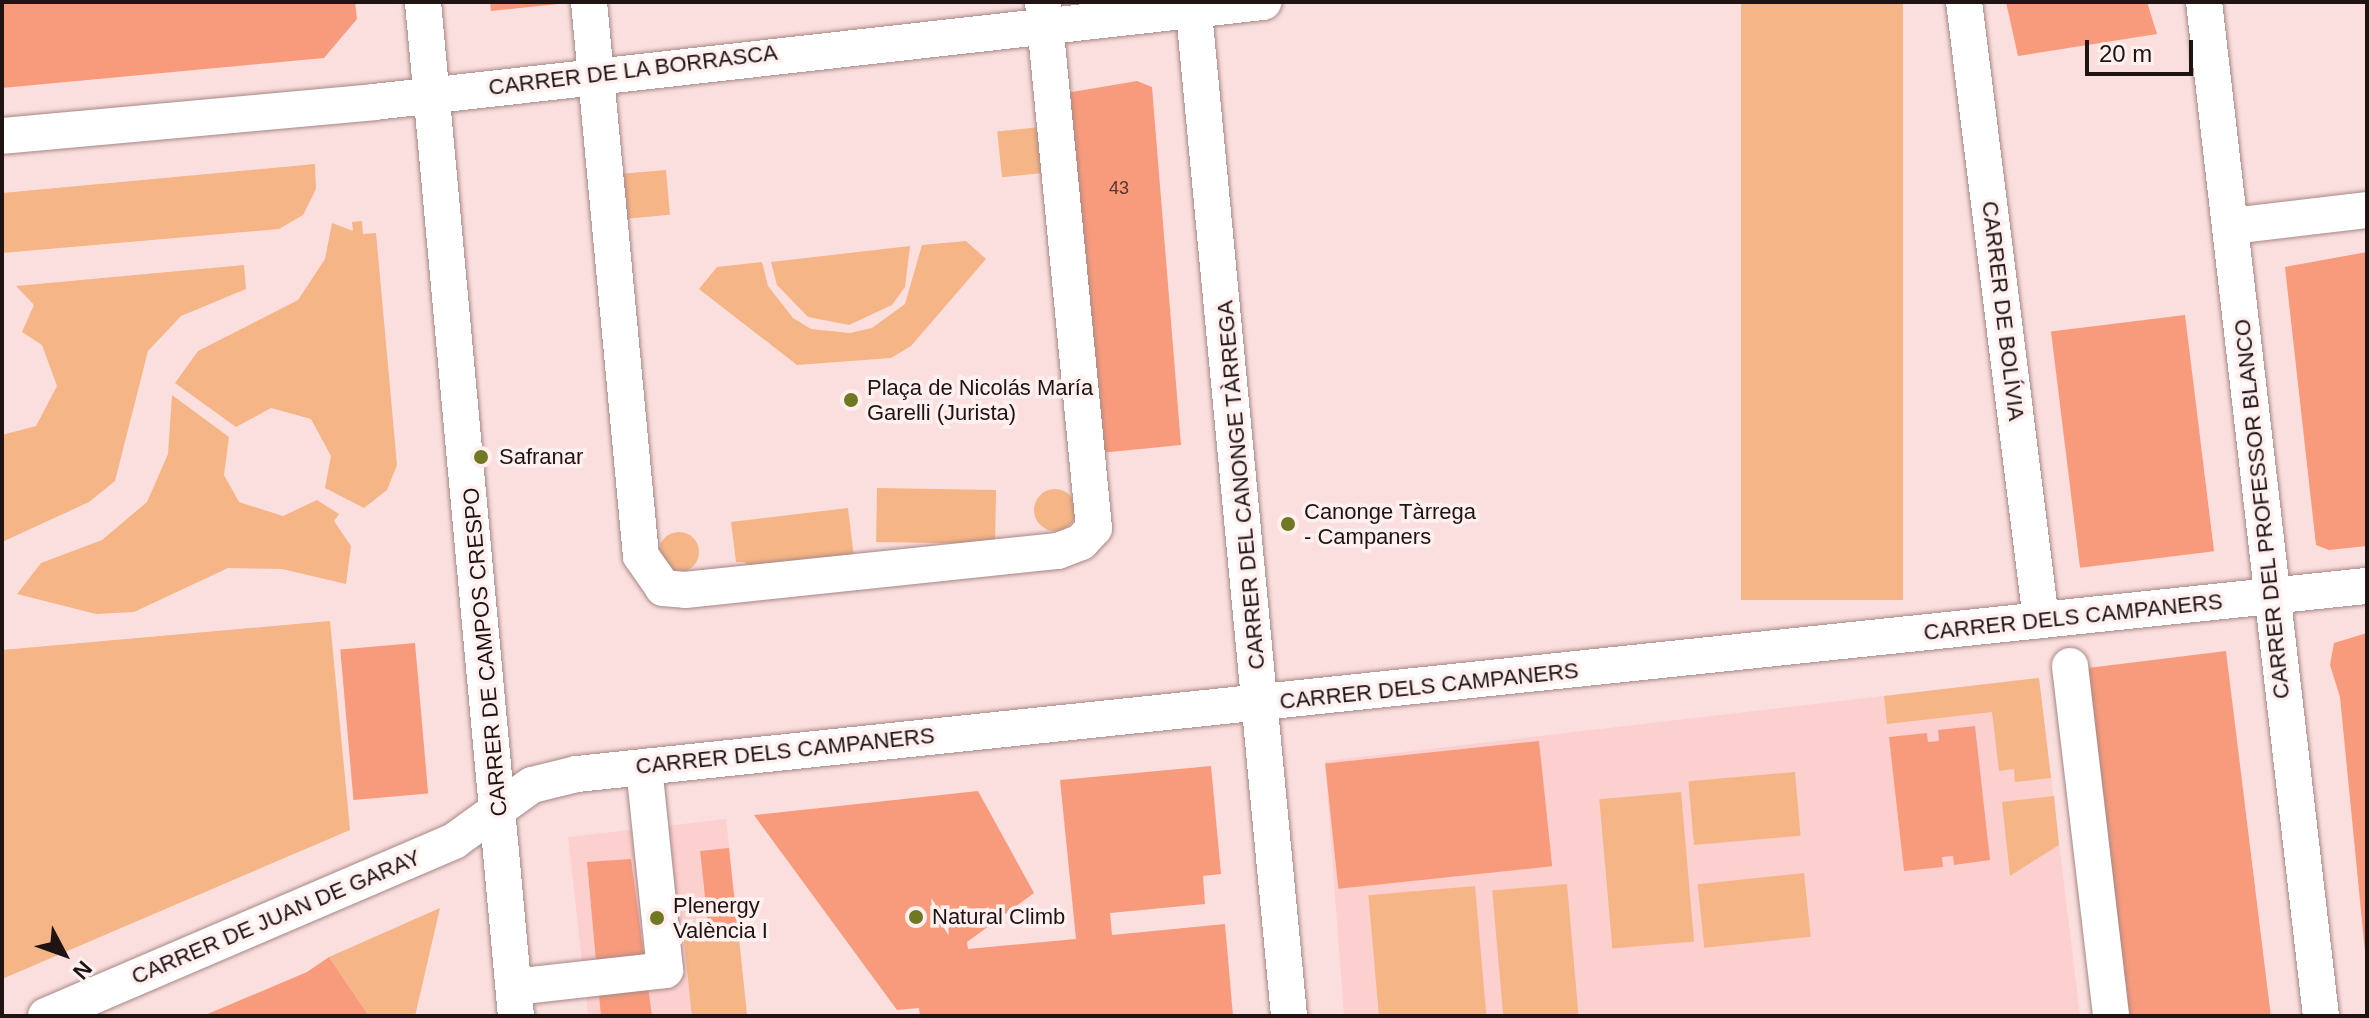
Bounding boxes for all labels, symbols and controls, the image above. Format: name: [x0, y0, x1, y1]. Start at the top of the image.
scale bar: [2089, 24, 2197, 74]
street label: CARRER DE LA BORRASCA: [486, 39, 780, 101]
text: 20 m: [2099, 40, 2152, 67]
house number: 43: [1109, 177, 1129, 199]
street label: CARRER DE BOLÍVIA: [1976, 200, 2030, 422]
street label: CARRER DEL CANONGE TÀRREGA: [1212, 299, 1270, 671]
street label: CARRER DEL PROFESSOR BLANCO: [2229, 317, 2295, 701]
place label: Plaça de Nicolás María Garelli (Jurista): [867, 374, 1093, 426]
marker: Plaça de Nicolás María Garelli (Jurista): [842, 391, 860, 409]
place label: Safranar: [499, 444, 583, 470]
marker: Safranar: [470, 446, 492, 468]
street label: CARRER DE CAMPOS CRESPO: [457, 486, 513, 818]
place label: Canonge Tàrrega - Campaners: [1304, 498, 1476, 550]
marker: Canonge Tàrrega - Campaners: [1279, 515, 1297, 533]
street label: CARRER DELS CAMPANERS: [1922, 588, 2224, 646]
street label: CARRER DELS CAMPANERS: [1278, 657, 1580, 715]
street label: CARRER DELS CAMPANERS: [634, 722, 936, 780]
street label: CARRER DE JUAN DE GARAY: [128, 844, 424, 990]
place label: Plenergy València I: [673, 892, 768, 944]
place label: Natural Climb: [932, 904, 1065, 930]
marker: Natural Climb: [907, 908, 925, 926]
marker: Plenergy València I: [648, 909, 666, 927]
north arrow: [24, 914, 104, 994]
text: N: [68, 956, 97, 984]

